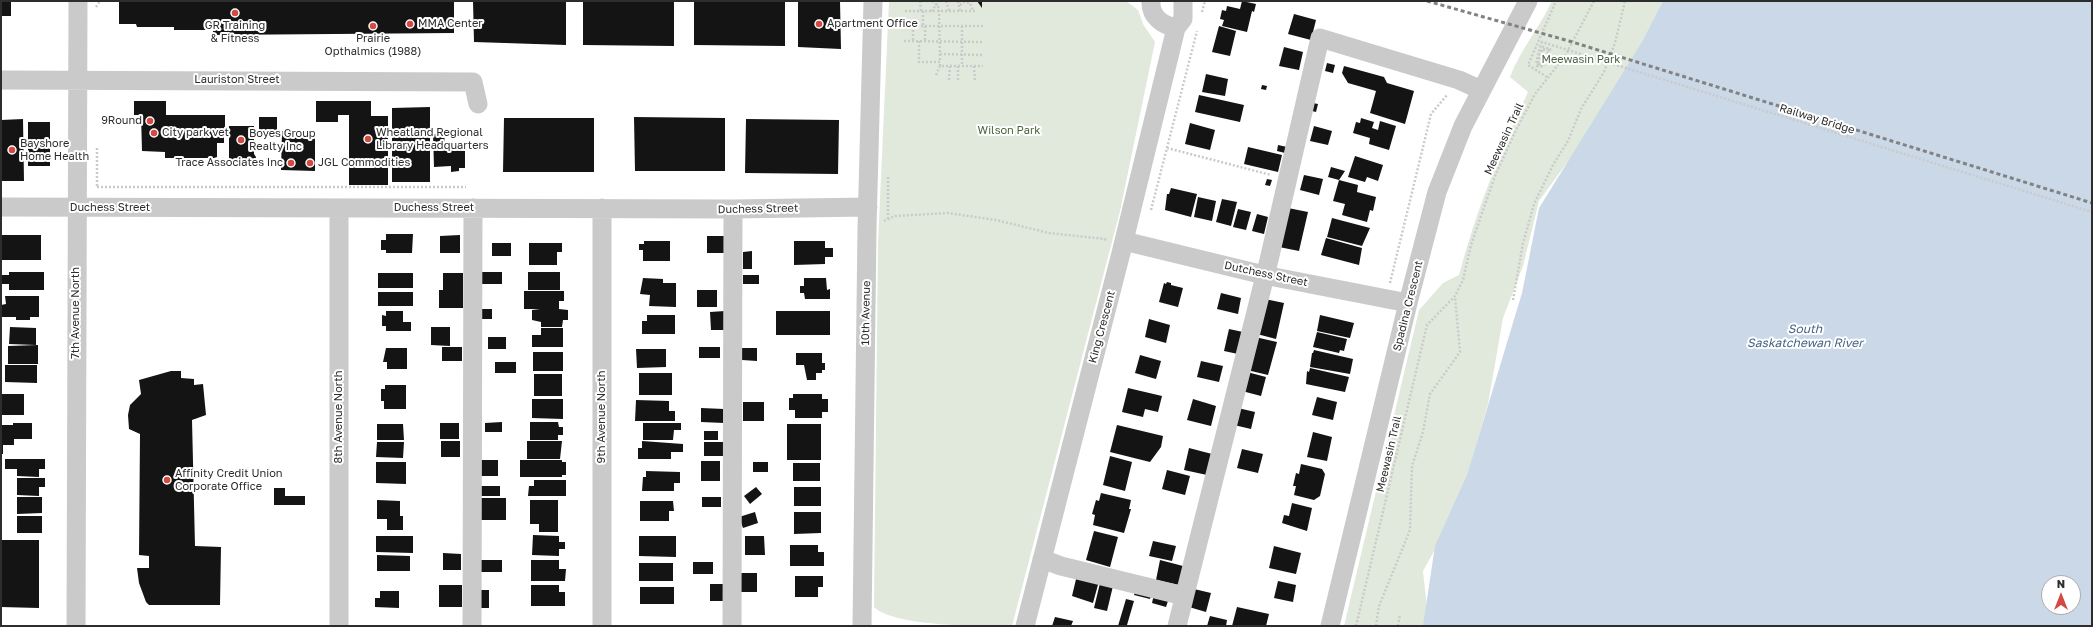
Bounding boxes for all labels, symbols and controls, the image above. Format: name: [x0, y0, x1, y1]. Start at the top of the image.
marker: GR Training & Fitness: [230, 8, 240, 18]
place label: MMA Center: [418, 17, 483, 31]
place label: Apartment Office: [827, 17, 918, 31]
place label: GR Training & Fitness: [205, 19, 265, 45]
marker: MMA Center: [405, 19, 415, 29]
marker: Apartment Office: [814, 19, 824, 29]
marker: Prairie Opthalmics (1988): [368, 21, 378, 31]
place label: Prairie Opthalmics (1988): [325, 32, 421, 58]
park label: Meewasin Park: [1541, 53, 1621, 67]
street label: Lauriston Street: [194, 73, 280, 87]
street label: Meewasin Trail: [1482, 101, 1526, 177]
street label: Railway Bridge: [1778, 101, 1856, 137]
place label: 9Round: [101, 114, 142, 128]
marker: 9Round: [145, 116, 155, 126]
park label: Wilson Park: [978, 124, 1040, 138]
place label: City park vet: [162, 126, 229, 140]
place label: Wheatland Regional Library Headquarters: [376, 126, 489, 152]
place label: Boyes Group Realty Inc: [249, 127, 316, 153]
marker: City park vet: [149, 128, 159, 138]
marker: Wheatland Regional Library Headquarters: [363, 134, 373, 144]
marker: Boyes Group Realty Inc: [236, 135, 246, 145]
place label: Bayshore Home Health: [20, 137, 89, 163]
marker: Bayshore Home Health: [7, 145, 17, 155]
place label: Trace Associates Inc: [175, 156, 283, 170]
place label: JGL Commodities: [318, 156, 410, 170]
marker: Trace Associates Inc: [286, 158, 296, 168]
marker: JGL Commodities: [305, 158, 315, 168]
street label: Duchess Street: [70, 201, 150, 215]
street label: Duchess Street: [394, 201, 474, 215]
street label: Duchess Street: [718, 202, 798, 216]
street label: Dutchess Street: [1223, 259, 1309, 289]
street label: Spadina Crescent: [1390, 259, 1426, 353]
street label: 7th Avenue North: [69, 267, 83, 359]
street label: 10th Avenue: [859, 280, 873, 346]
street label: King Crescent: [1086, 289, 1118, 365]
water label: South Saskatchewan River: [1747, 322, 1863, 350]
street label: 8th Avenue North: [332, 371, 346, 463]
street label: 9th Avenue North: [595, 371, 609, 463]
street label: Meewasin Trail: [1374, 415, 1404, 493]
place label: Affinity Credit Union Corporate Office: [175, 467, 282, 493]
marker: Affinity Credit Union Corporate Office: [162, 475, 172, 485]
north arrow: [2041, 575, 2081, 615]
text: N: [2057, 577, 2065, 590]

